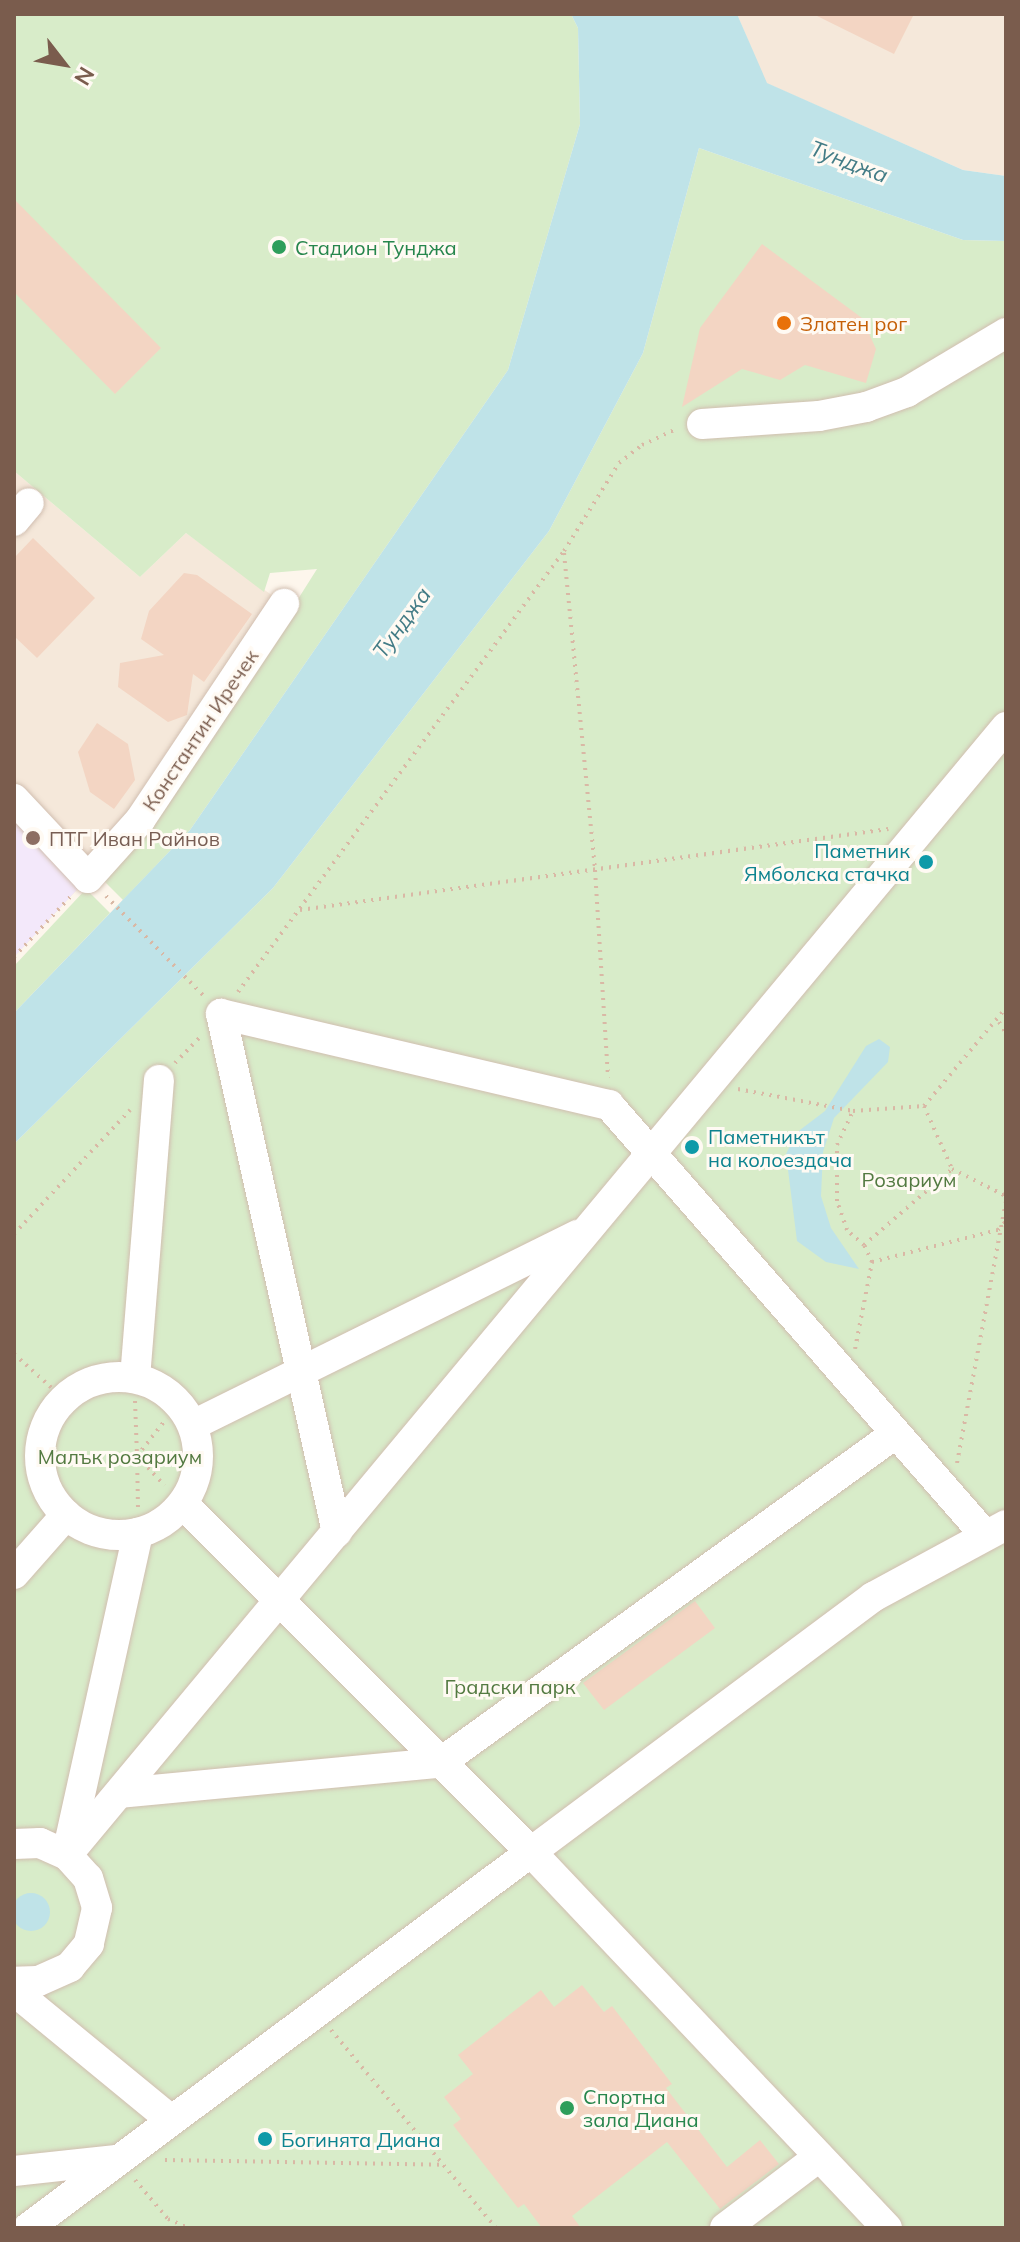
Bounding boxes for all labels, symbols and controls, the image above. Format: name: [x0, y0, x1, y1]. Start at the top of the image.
north arrow: [24, 24, 104, 104]
text: N: [68, 62, 101, 91]
water label: Тунджа: [806, 135, 892, 189]
place label: Стадион Тунджа: [295, 235, 457, 259]
marker: Стадион Тунджа: [270, 238, 288, 256]
place label: Златен рог: [800, 311, 907, 335]
marker: Златен рог: [775, 314, 793, 332]
water label: Тунджа: [367, 582, 437, 664]
street label: Константин Иречек: [137, 645, 263, 815]
place label: ПТГ Иван Райнов: [49, 826, 220, 850]
marker: ПТГ Иван Райнов: [24, 829, 42, 847]
place label: Паметник Ямболска стачка: [744, 838, 910, 885]
marker: Паметник Ямболска стачка: [917, 853, 935, 871]
place label: Паметникът на колоездача: [708, 1124, 852, 1171]
marker: Паметникът на колоездача: [683, 1138, 701, 1156]
park label: Розариум: [861, 1167, 957, 1191]
park label: Малък розариум: [38, 1444, 202, 1468]
park label: Градски парк: [444, 1674, 576, 1698]
place label: Спортна зала Диана: [583, 2084, 699, 2131]
marker: Спортна зала Диана: [558, 2099, 576, 2117]
place label: Богинята Диана: [281, 2127, 441, 2151]
marker: Богинята Диана: [256, 2130, 274, 2148]

